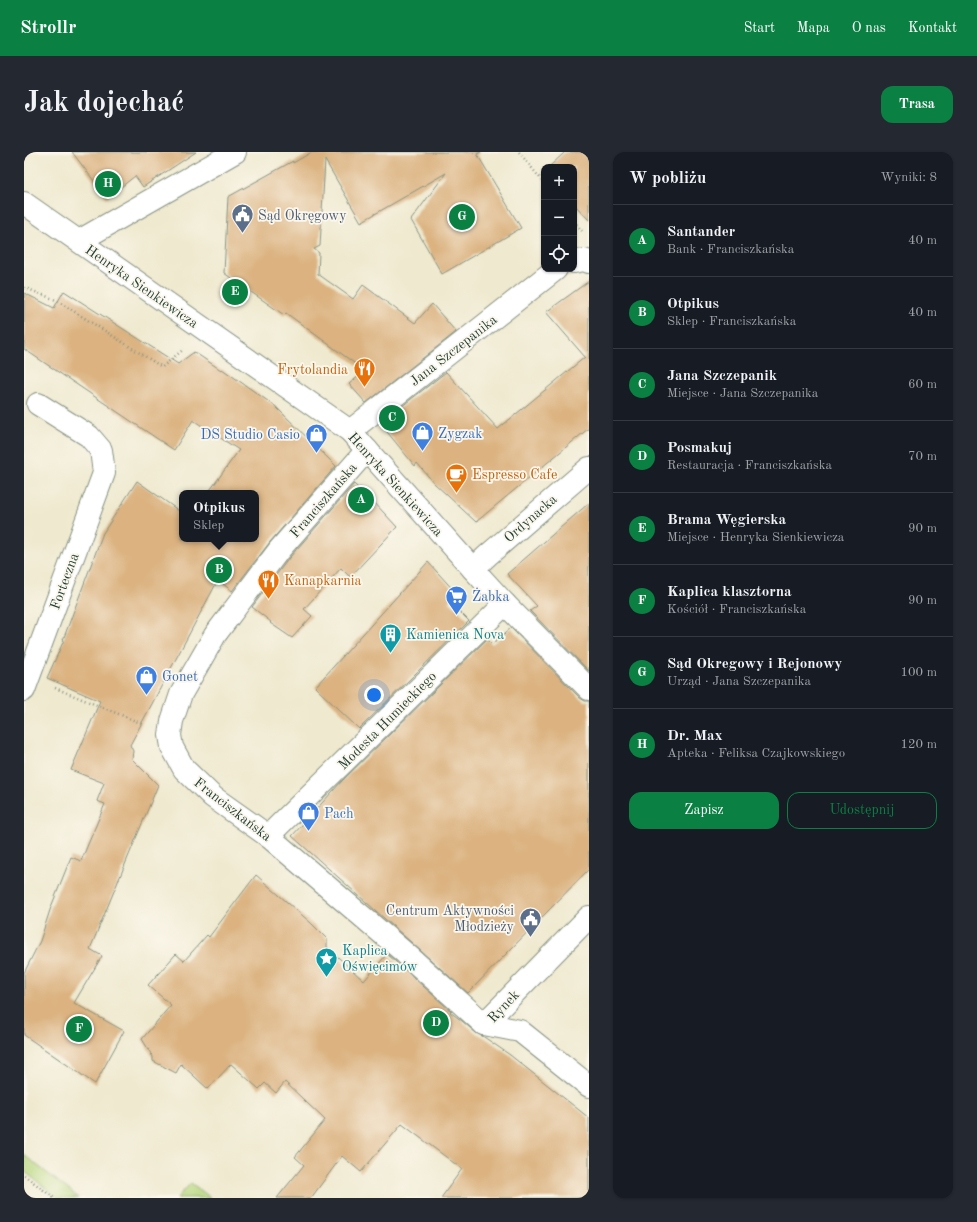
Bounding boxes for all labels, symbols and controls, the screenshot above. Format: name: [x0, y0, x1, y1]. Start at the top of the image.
text: Strollr: [20, 19, 76, 38]
text: Start: [744, 21, 775, 35]
text: Mapa: [797, 21, 830, 35]
text: O nas: [852, 21, 886, 35]
text: Kontakt: [908, 21, 957, 35]
button: Trasa: [881, 86, 953, 123]
text: Jak dojechać: [24, 90, 184, 118]
map controls: [541, 164, 577, 272]
button: +: [541, 164, 577, 200]
pin: H: [95, 169, 121, 199]
text: W pobliżu: [629, 170, 706, 187]
text: Wyniki: 8: [881, 171, 937, 184]
button: −: [541, 200, 577, 236]
public building icon: Sąd Okręgowy: [229, 202, 255, 235]
pin: G: [449, 202, 475, 232]
place label: Sąd Okręgowy: [258, 209, 347, 223]
text: Santander: [667, 225, 735, 240]
text: A: [637, 234, 647, 247]
text: 40 m: [908, 234, 937, 247]
button: locate: [541, 236, 577, 272]
street label: Henryka Sienkiewicza: [82, 243, 200, 331]
text: Bank · Franciszkańska: [667, 243, 794, 256]
pin: E: [222, 277, 248, 307]
text: Otpikus: [667, 297, 719, 312]
text: B: [637, 306, 647, 319]
text: 40 m: [908, 306, 937, 319]
street label: Jana Szczepanika: [407, 313, 500, 389]
text: Sklep · Franciszkańska: [667, 315, 796, 328]
restaurant icon: Frytolandia: [351, 356, 377, 389]
place label: Frytolandia: [277, 363, 348, 377]
text: Jana Szczepanik: [667, 369, 777, 384]
text: C: [638, 378, 646, 391]
text: 60 m: [908, 378, 937, 391]
text: Miejsce · Jana Szczepanika: [667, 387, 818, 400]
pin: C: [379, 403, 405, 433]
shop icon: Zygzak: [409, 420, 435, 453]
shop icon: DS Studio Casio: [303, 421, 329, 454]
place label: Zygzak: [438, 427, 482, 441]
place label: DS Studio Casio: [200, 428, 300, 442]
street label: Henryka Sienkiewicza: [345, 430, 445, 539]
text: Posmakuj: [667, 441, 732, 456]
text: D: [637, 450, 647, 463]
text: 70 m: [908, 450, 937, 463]
text: Restauracja · Franciszkańska: [667, 459, 832, 472]
street label: Franciszkańska: [288, 461, 360, 541]
cafe icon: Espresso Cafe: [444, 461, 470, 494]
place label: Espresso Cafe: [472, 468, 558, 482]
pin: A: [348, 485, 374, 515]
popup: [179, 490, 259, 542]
street label: Ordynacka: [502, 492, 560, 545]
text: Otpikus: [193, 501, 245, 516]
text: Brama Węgierska: [667, 513, 786, 528]
text: Sklep: [193, 519, 224, 532]
text: E: [638, 522, 646, 535]
text: 90 m: [908, 522, 937, 535]
text: Miejsce · Henryka Sienkiewicza: [667, 531, 844, 544]
street label: Forteczna: [48, 551, 82, 612]
pin: B: [206, 555, 232, 585]
restaurant icon: Kanapkarnia: [255, 567, 281, 600]
place label: Kanapkarnia: [284, 574, 362, 588]
supermarket icon: Żabka: [444, 583, 470, 616]
text: Kaplica klasztorna: [667, 585, 792, 600]
place label: Żabka: [472, 587, 509, 604]
text: F: [638, 594, 646, 607]
text: 90 m: [908, 594, 937, 607]
text: Kościół · Franciszkańska: [667, 603, 806, 616]
building icon: Kamienica Nova: [377, 621, 403, 654]
place label: Kamienica Nova: [406, 628, 504, 642]
text: Sąd Okregowy i Rejonowy: [667, 657, 842, 672]
shop icon: Gonet: [134, 663, 160, 696]
text: G: [637, 666, 647, 679]
text: 100 m: [900, 666, 937, 679]
street label: Modesta Humieckiego: [336, 669, 439, 772]
place label: Gonet: [162, 670, 198, 684]
text: Urząd · Jana Szczepanika: [667, 675, 811, 688]
your location: [364, 685, 384, 705]
text: Dr. Max: [667, 729, 722, 744]
text: H: [637, 738, 647, 751]
text: 120 m: [900, 738, 937, 751]
text: Apteka · Feliksa Czajkowskiego: [667, 747, 845, 760]
street label: Franciszkańska: [191, 775, 274, 844]
button: Zapisz: [629, 792, 779, 829]
button: Udostępnij: [787, 792, 937, 829]
shop icon: Pach: [295, 800, 321, 833]
place label: Pach: [324, 807, 354, 821]
place label: Centrum Aktywności Młodzieży: [386, 904, 515, 934]
public building icon: Centrum Aktywności Młodzieży: [517, 905, 543, 938]
place label: Kaplica Oświęcimów: [342, 944, 418, 974]
place icon: Kaplica Oświęcimów: [313, 945, 339, 978]
street label: Rynek: [485, 988, 522, 1026]
pin: D: [423, 1008, 449, 1038]
pin: F: [66, 1014, 92, 1044]

